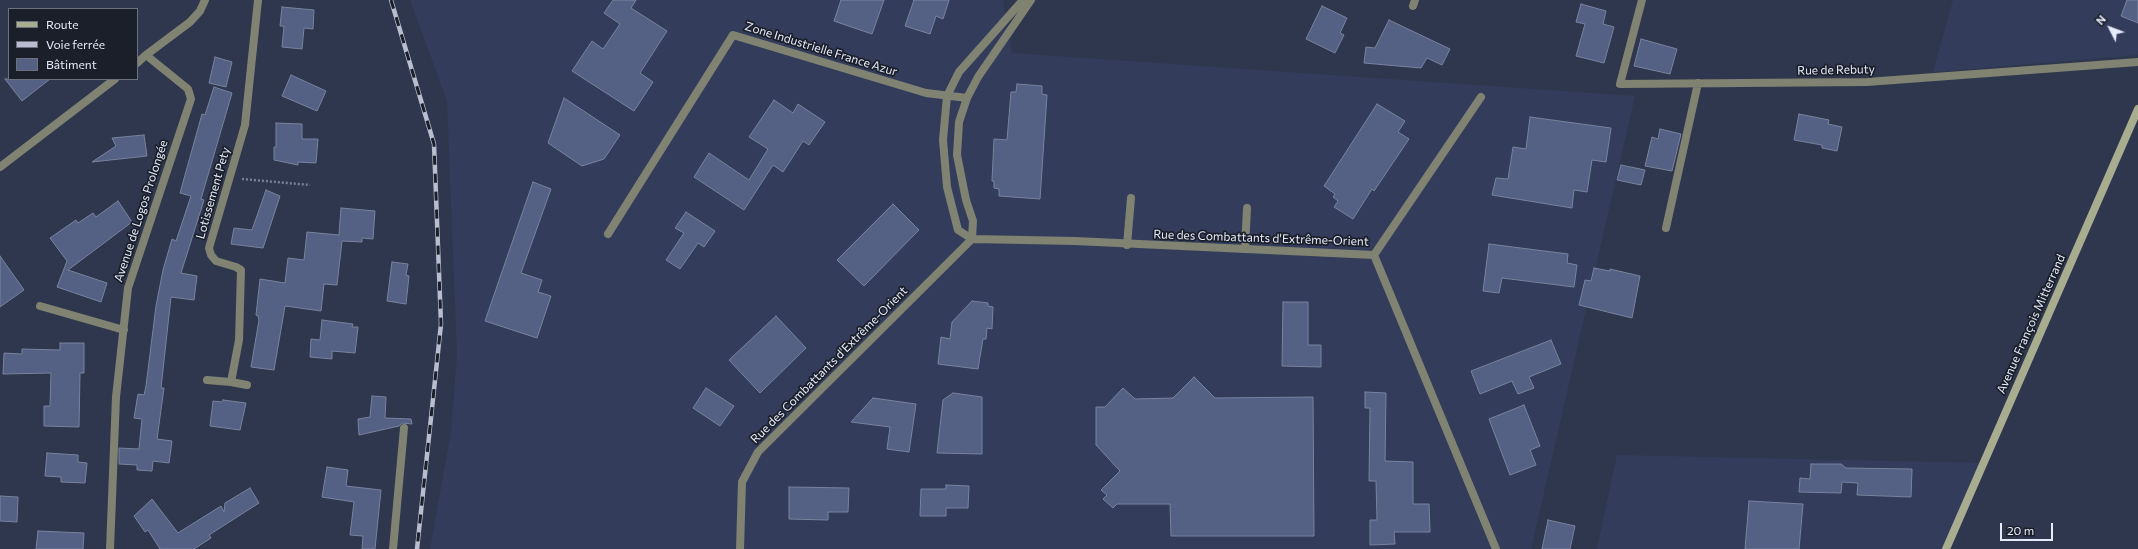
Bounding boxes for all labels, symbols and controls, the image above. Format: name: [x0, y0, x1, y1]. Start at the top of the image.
legend: [8, 8, 138, 80]
north arrow: [2090, 8, 2130, 48]
text: N: [2093, 12, 2108, 27]
text: Route: [46, 17, 79, 31]
street label: Zone Industrielle France Azur: [743, 19, 899, 79]
text: Voie ferrée: [46, 37, 105, 51]
text: Bâtiment: [46, 57, 97, 71]
street label: Rue de Rebuty: [1797, 62, 1875, 78]
street label: Avenue de Logos Prolongée: [111, 138, 171, 284]
street label: Lotissement Pety: [193, 145, 233, 241]
street label: Rue des Combattants d'Extrême-Orient: [1153, 227, 1369, 249]
street label: Avenue François Mitterrand: [1994, 252, 2068, 396]
street label: Rue des Combattants d'Extrême-Orient: [748, 284, 910, 446]
scale bar: [2002, 515, 2055, 541]
text: 20 m: [2007, 523, 2034, 537]

